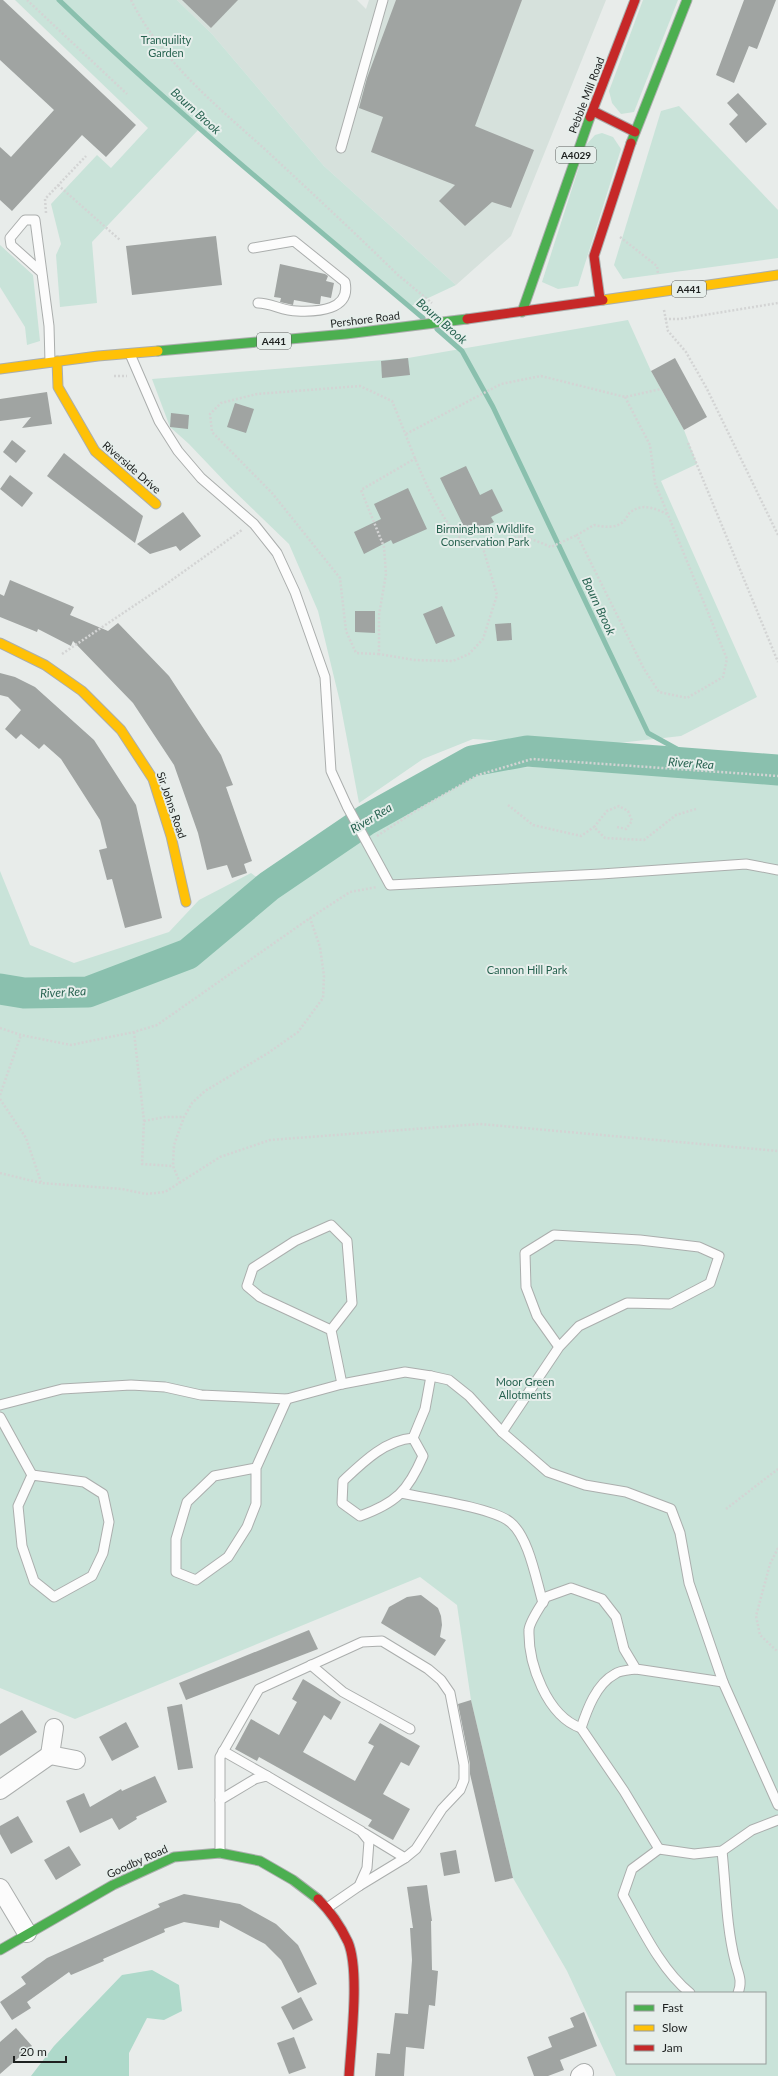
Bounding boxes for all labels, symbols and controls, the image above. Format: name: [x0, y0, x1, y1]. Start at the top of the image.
park label: Tranquility Garden: [141, 33, 192, 59]
street label: Pebble Mill Road: [565, 55, 607, 135]
water label: Bourn Brook: [168, 85, 224, 138]
road number: A4029: [556, 147, 596, 163]
road number: A441: [672, 281, 706, 297]
water label: Bourn Brook: [414, 295, 471, 347]
street label: Pershore Road: [329, 308, 401, 330]
road number: A441: [257, 333, 291, 349]
street label: Riverside Drive: [100, 438, 164, 496]
park label: Birmingham Wildlife Conservation Park: [436, 522, 534, 548]
water label: Bourn Brook: [579, 575, 619, 638]
water label: River Rea: [667, 754, 715, 772]
street label: Sir Johns Road: [154, 770, 190, 840]
water label: River Rea: [347, 800, 395, 836]
park label: Cannon Hill Park: [487, 963, 568, 976]
water label: River Rea: [40, 983, 86, 1001]
park label: Moor Green Allotments: [496, 1375, 554, 1401]
street label: Goodby Road: [105, 1842, 169, 1880]
legend: [626, 1992, 766, 2064]
text: Fast: [662, 2000, 684, 2015]
text: Slow: [662, 2020, 688, 2035]
scale bar: [14, 2038, 66, 2064]
text: Jam: [662, 2040, 683, 2055]
text: 20 m: [20, 2044, 47, 2059]

